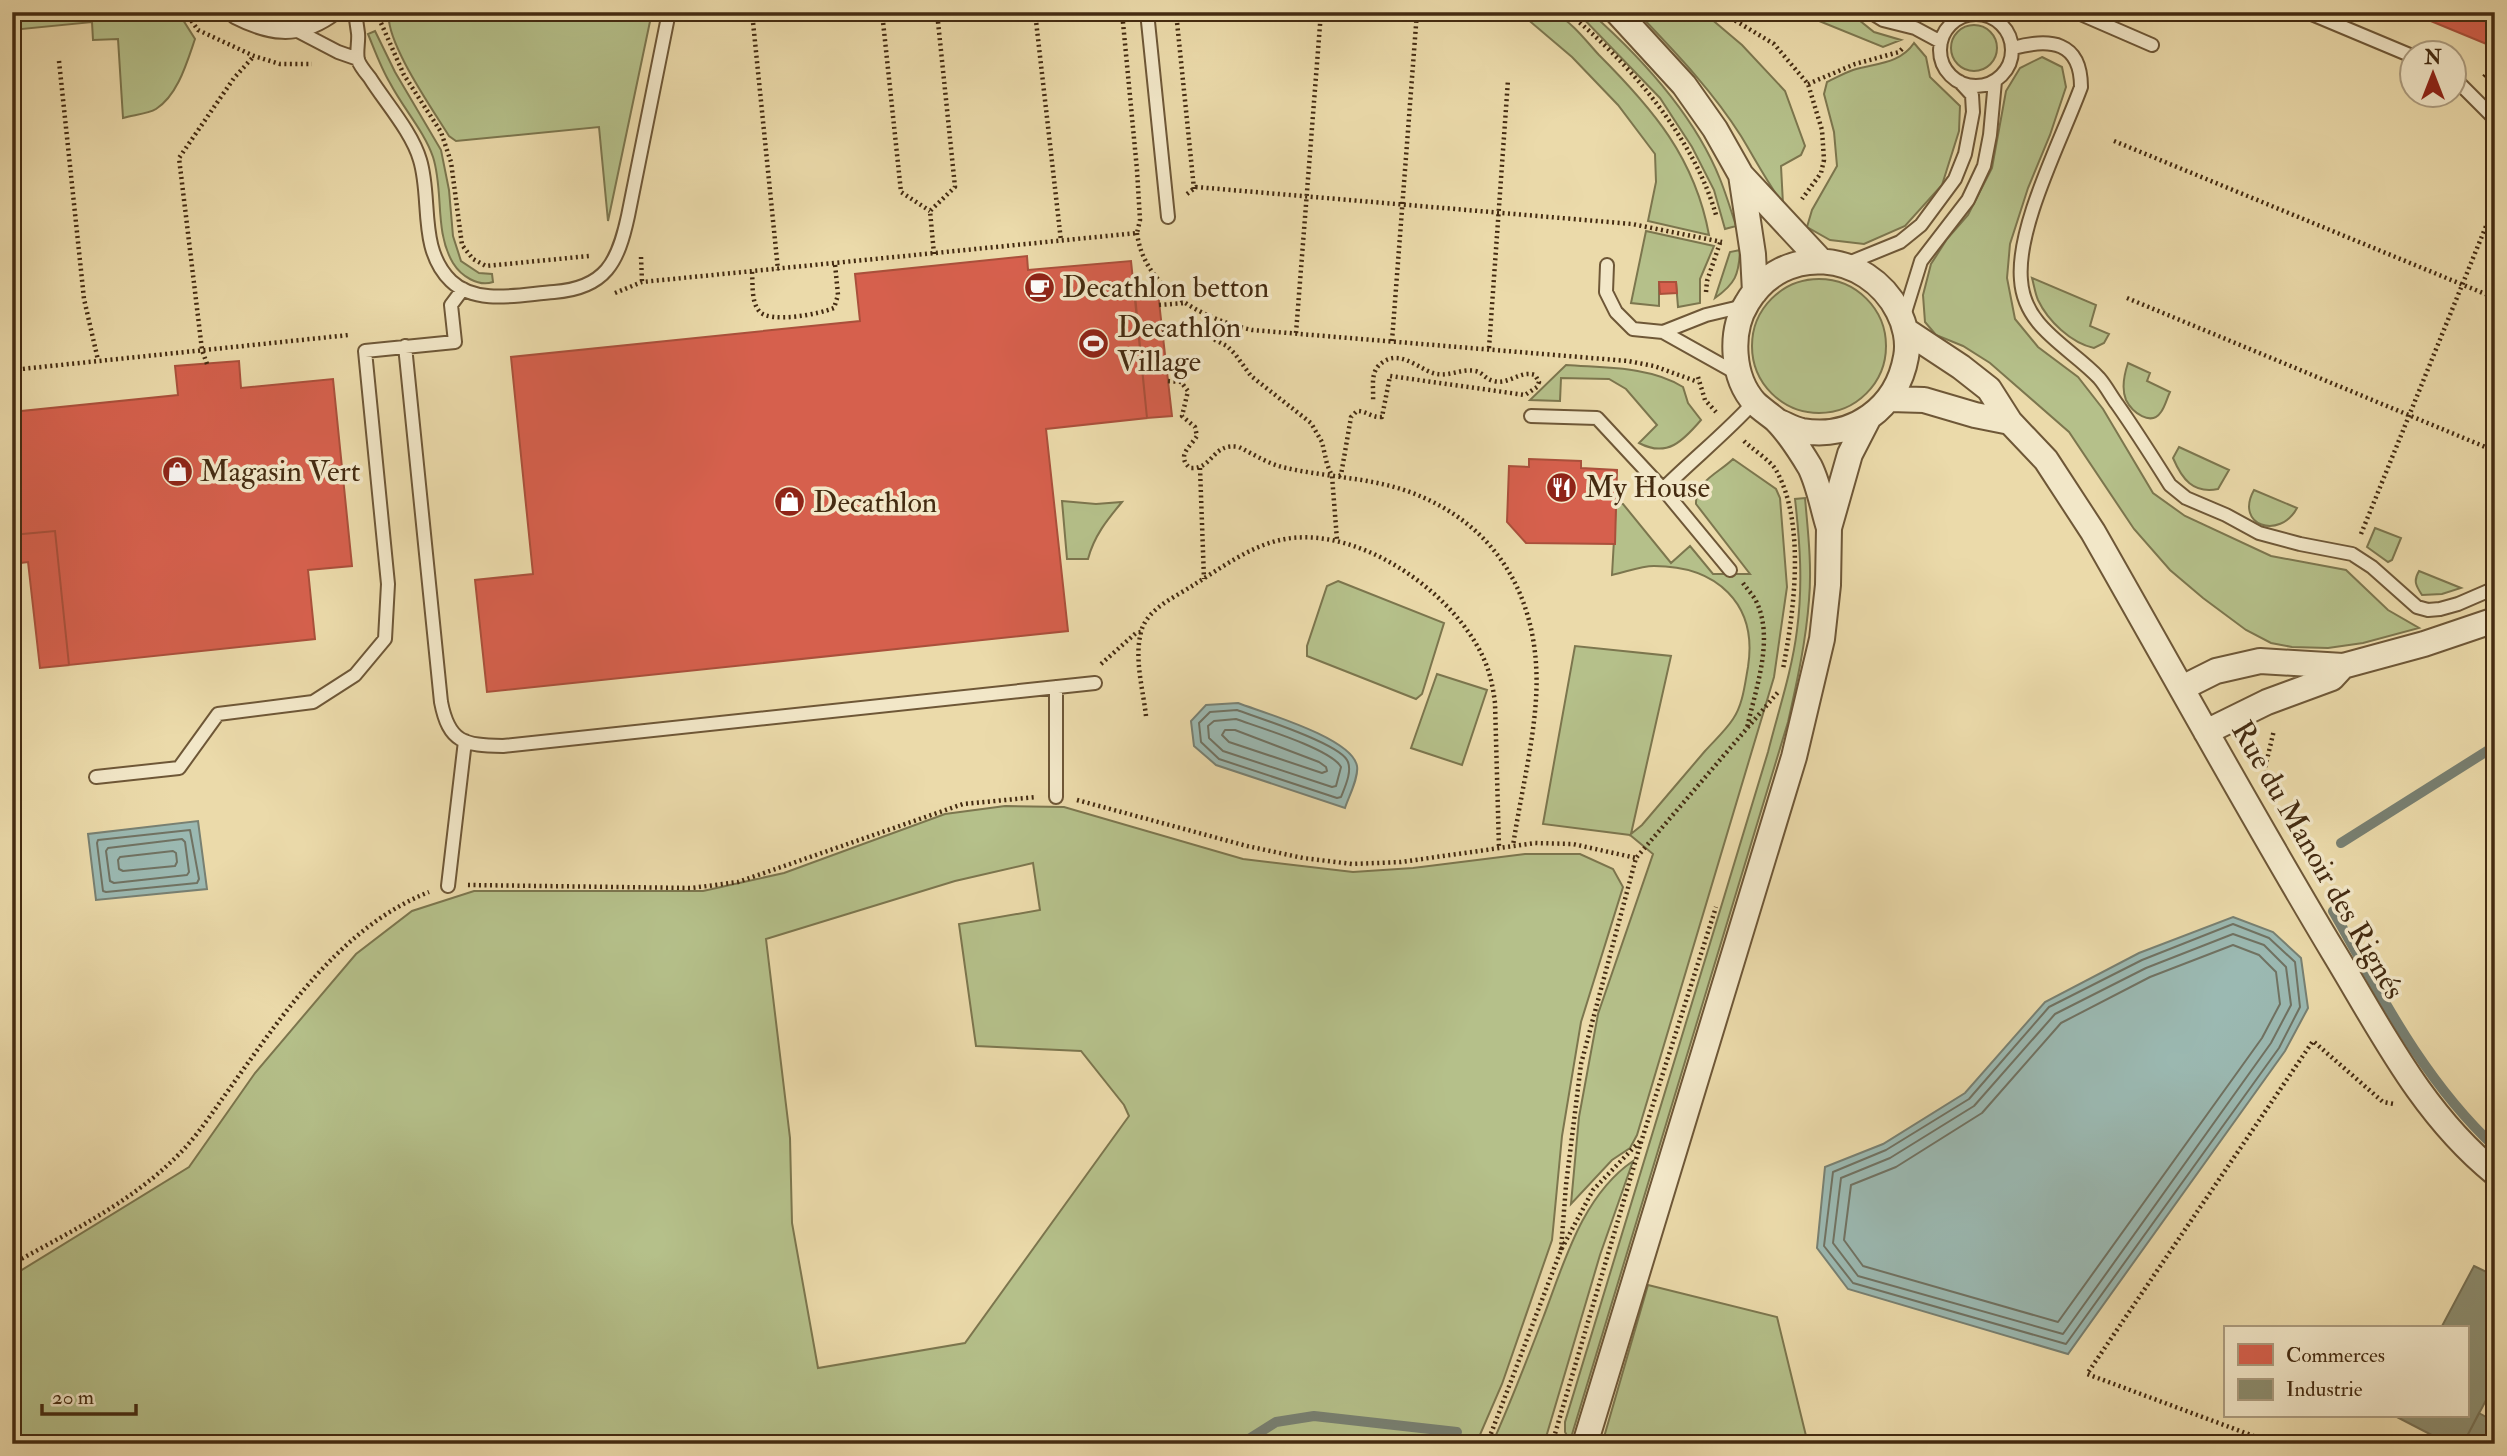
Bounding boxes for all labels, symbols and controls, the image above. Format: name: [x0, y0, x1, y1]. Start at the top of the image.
north arrow: [2398, 38, 2468, 108]
text: N: [2423, 46, 2442, 70]
place label: Decathlon betton: [1062, 269, 1269, 306]
cafe icon: Decathlon betton: [1022, 270, 1056, 304]
place label: Decathlon Village: [1117, 309, 1241, 380]
sports icon: Decathlon Village: [1077, 327, 1111, 361]
place label: Magasin Vert: [200, 453, 361, 490]
shop icon: Magasin Vert: [160, 454, 194, 488]
place label: My House: [1585, 469, 1710, 506]
restaurant icon: My House: [1545, 470, 1579, 504]
place label: Decathlon: [813, 484, 937, 521]
shop icon: Decathlon: [773, 485, 807, 519]
street label: Rue du Manoir des Rignés: [2223, 714, 2413, 1006]
legend: [2224, 1326, 2468, 1418]
text: Commerces: [2286, 1342, 2385, 1369]
scale bar: [42, 1372, 136, 1416]
text: Industrie: [2286, 1376, 2363, 1403]
text: 20 m: [52, 1384, 94, 1411]

